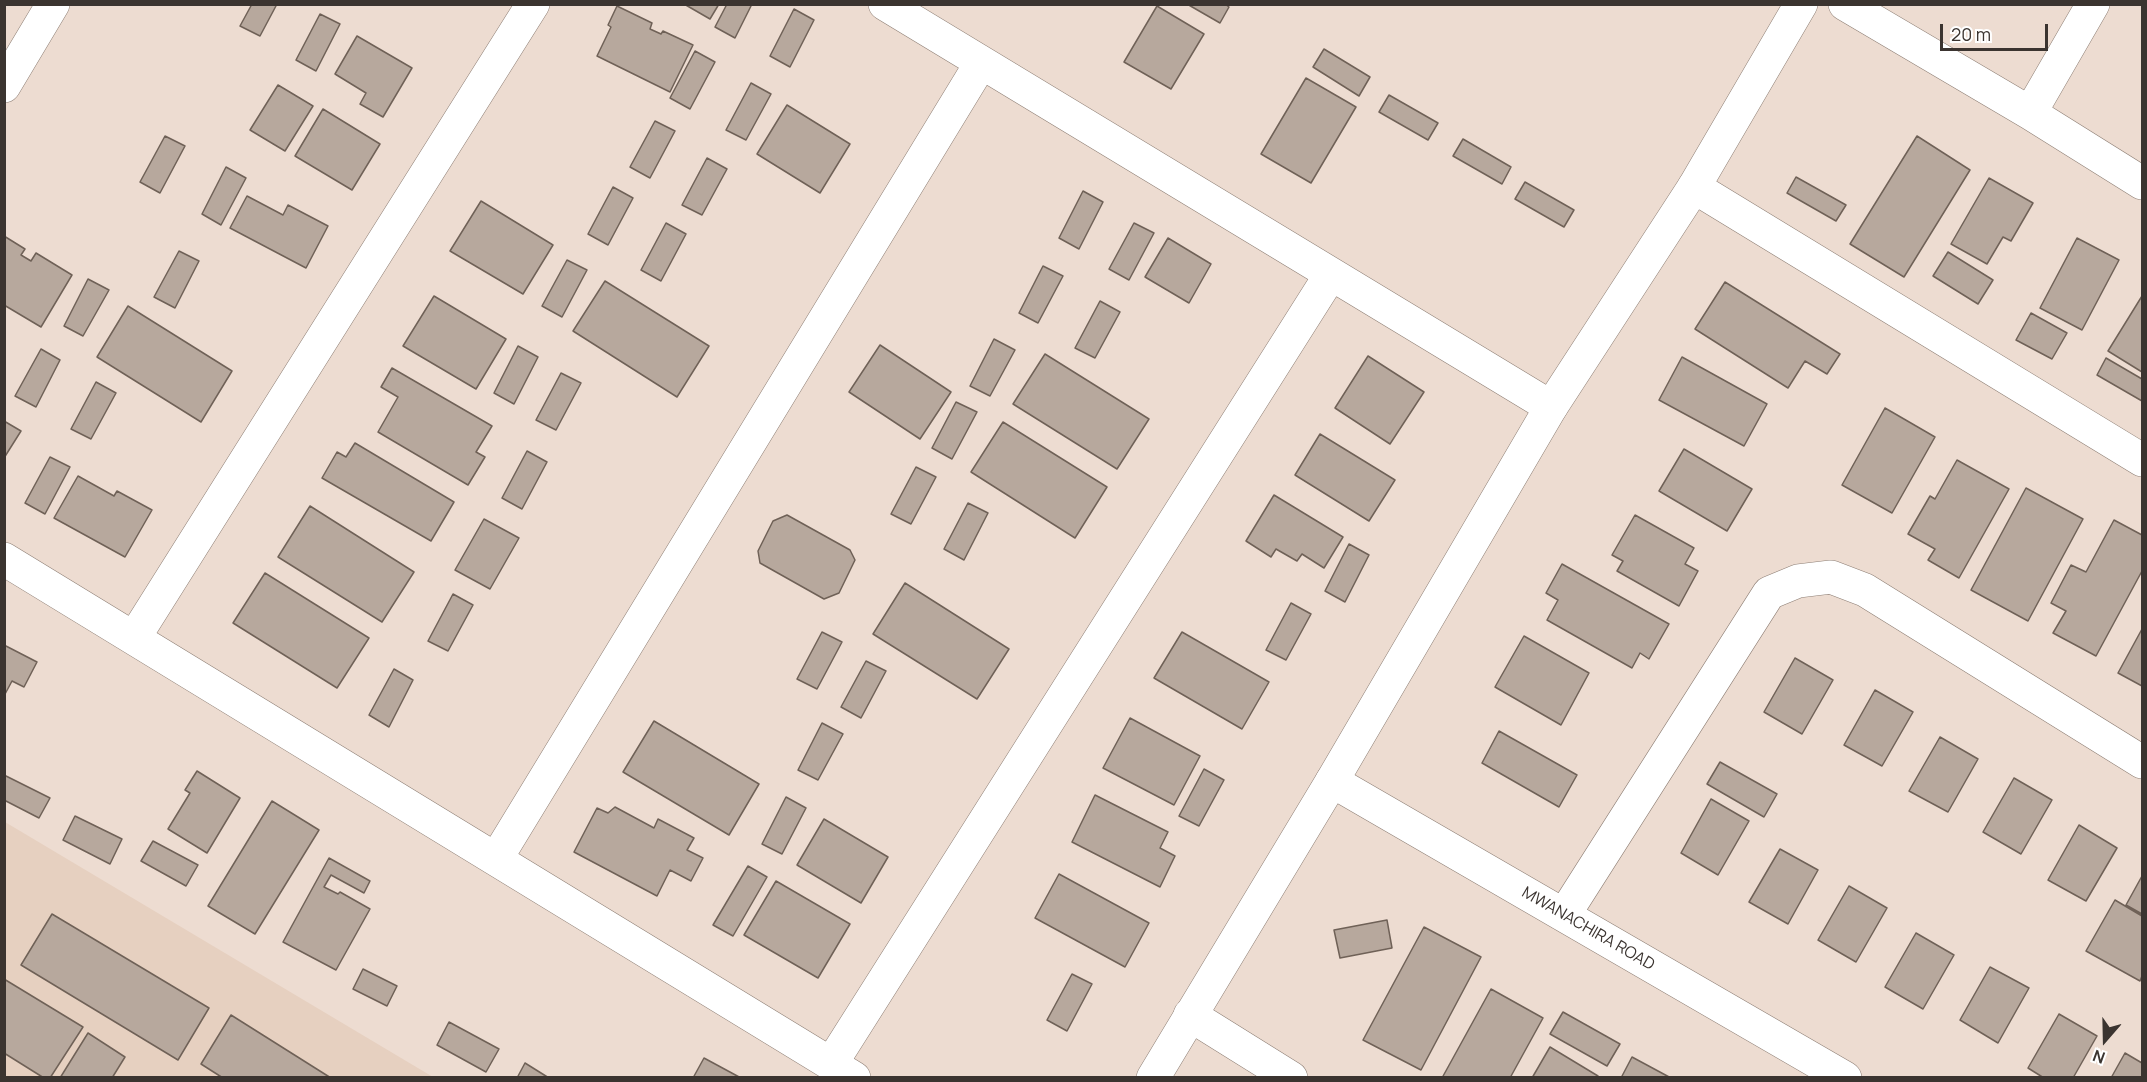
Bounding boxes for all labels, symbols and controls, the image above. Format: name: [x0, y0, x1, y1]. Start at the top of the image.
scale bar: [1943, 12, 2051, 50]
text: 20 m: [1951, 22, 1991, 46]
street label: MWANACHIRA ROAD: [1518, 883, 1658, 975]
north arrow: [2075, 1010, 2135, 1070]
text: N: [2090, 1045, 2108, 1069]

